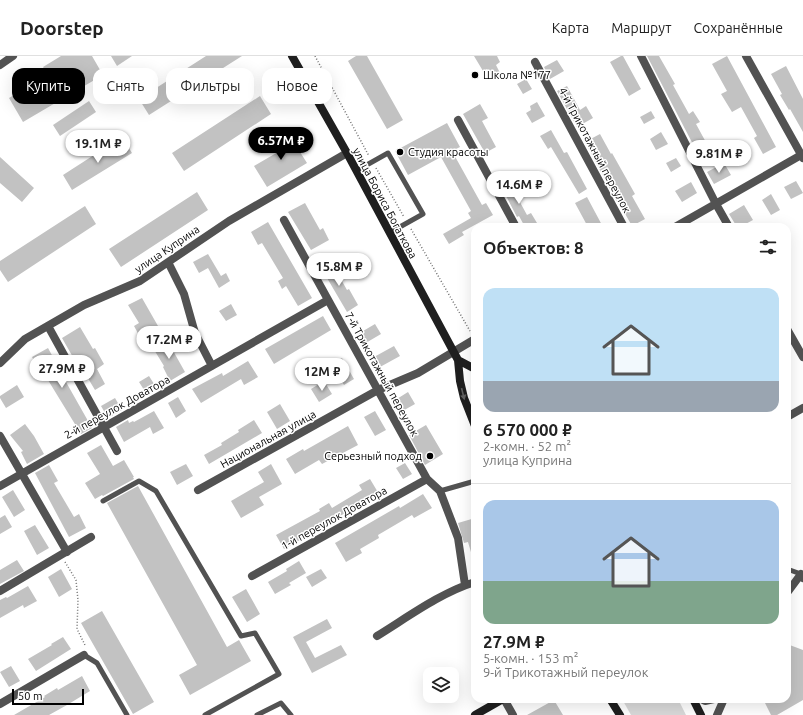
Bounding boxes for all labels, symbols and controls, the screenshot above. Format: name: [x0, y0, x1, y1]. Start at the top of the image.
text: Doorstep: [20, 17, 104, 39]
text: Карта: [552, 20, 589, 36]
text: Маршрут: [611, 20, 672, 36]
text: Сохранённые: [694, 20, 783, 36]
chip: Купить: [12, 68, 85, 104]
chip: Снять: [93, 68, 158, 104]
chip: Фильтры: [166, 68, 254, 104]
chip: Новое: [262, 68, 332, 104]
place label: Школа №177: [483, 69, 551, 81]
marker: Школа №177: [470, 70, 480, 80]
street label: 4-й Трикотажный переулок: [557, 85, 633, 215]
pin: 6.57M ₽: [244, 127, 318, 161]
pin: 19.1M ₽: [61, 130, 135, 164]
text: 6.57M ₽: [257, 133, 305, 147]
text: 19.1M ₽: [74, 136, 122, 150]
pin: 9.81M ₽: [682, 140, 756, 174]
street label: улица Бориса Богаткова: [351, 146, 419, 260]
place label: Студия красоты: [408, 146, 489, 158]
text: 9.81M ₽: [695, 146, 743, 160]
marker: Студия красоты: [395, 147, 405, 157]
pin: 14.6M ₽: [482, 171, 556, 205]
text: 14.6M ₽: [495, 177, 543, 191]
street label: улица Куприна: [132, 223, 202, 275]
icon: filters: [757, 236, 779, 258]
text: Объектов: 8: [483, 238, 583, 257]
pin: 15.8M ₽: [302, 253, 376, 287]
text: 15.8M ₽: [315, 259, 363, 273]
street label: 7-й Трикотажный переулок: [343, 310, 421, 438]
icon: home: [595, 314, 667, 386]
pin: 17.2M ₽: [132, 326, 206, 360]
text: 17.2M ₽: [145, 332, 193, 346]
pin: 27.9M ₽: [25, 355, 99, 389]
pin: 12M ₽: [294, 358, 350, 392]
text: 27.9M ₽: [38, 361, 86, 375]
text: 12M ₽: [304, 364, 340, 378]
street label: 2-й переулок Доватора: [62, 373, 172, 441]
one-way arrow: [460, 388, 466, 400]
street label: Национальная улица: [218, 408, 318, 470]
text: 6 570 000 ₽: [483, 420, 572, 439]
text: 2-комн. · 52 m²: [483, 439, 571, 453]
place label: Серьезный подход: [324, 450, 423, 462]
marker: Серьезный подход: [425, 451, 435, 461]
text: улица Куприна: [483, 453, 572, 467]
street label: 1-й переулок Доватора: [279, 484, 389, 552]
icon: home: [595, 526, 667, 598]
text: 27.9M ₽: [483, 632, 545, 651]
text: 5-комн. · 153 m²: [483, 651, 578, 665]
text: 9-й Трикотажный переулок: [483, 665, 648, 679]
map controls: [423, 667, 459, 703]
button: layers: [423, 667, 459, 703]
scale bar: [12, 687, 84, 706]
text: 50 m: [18, 690, 42, 702]

